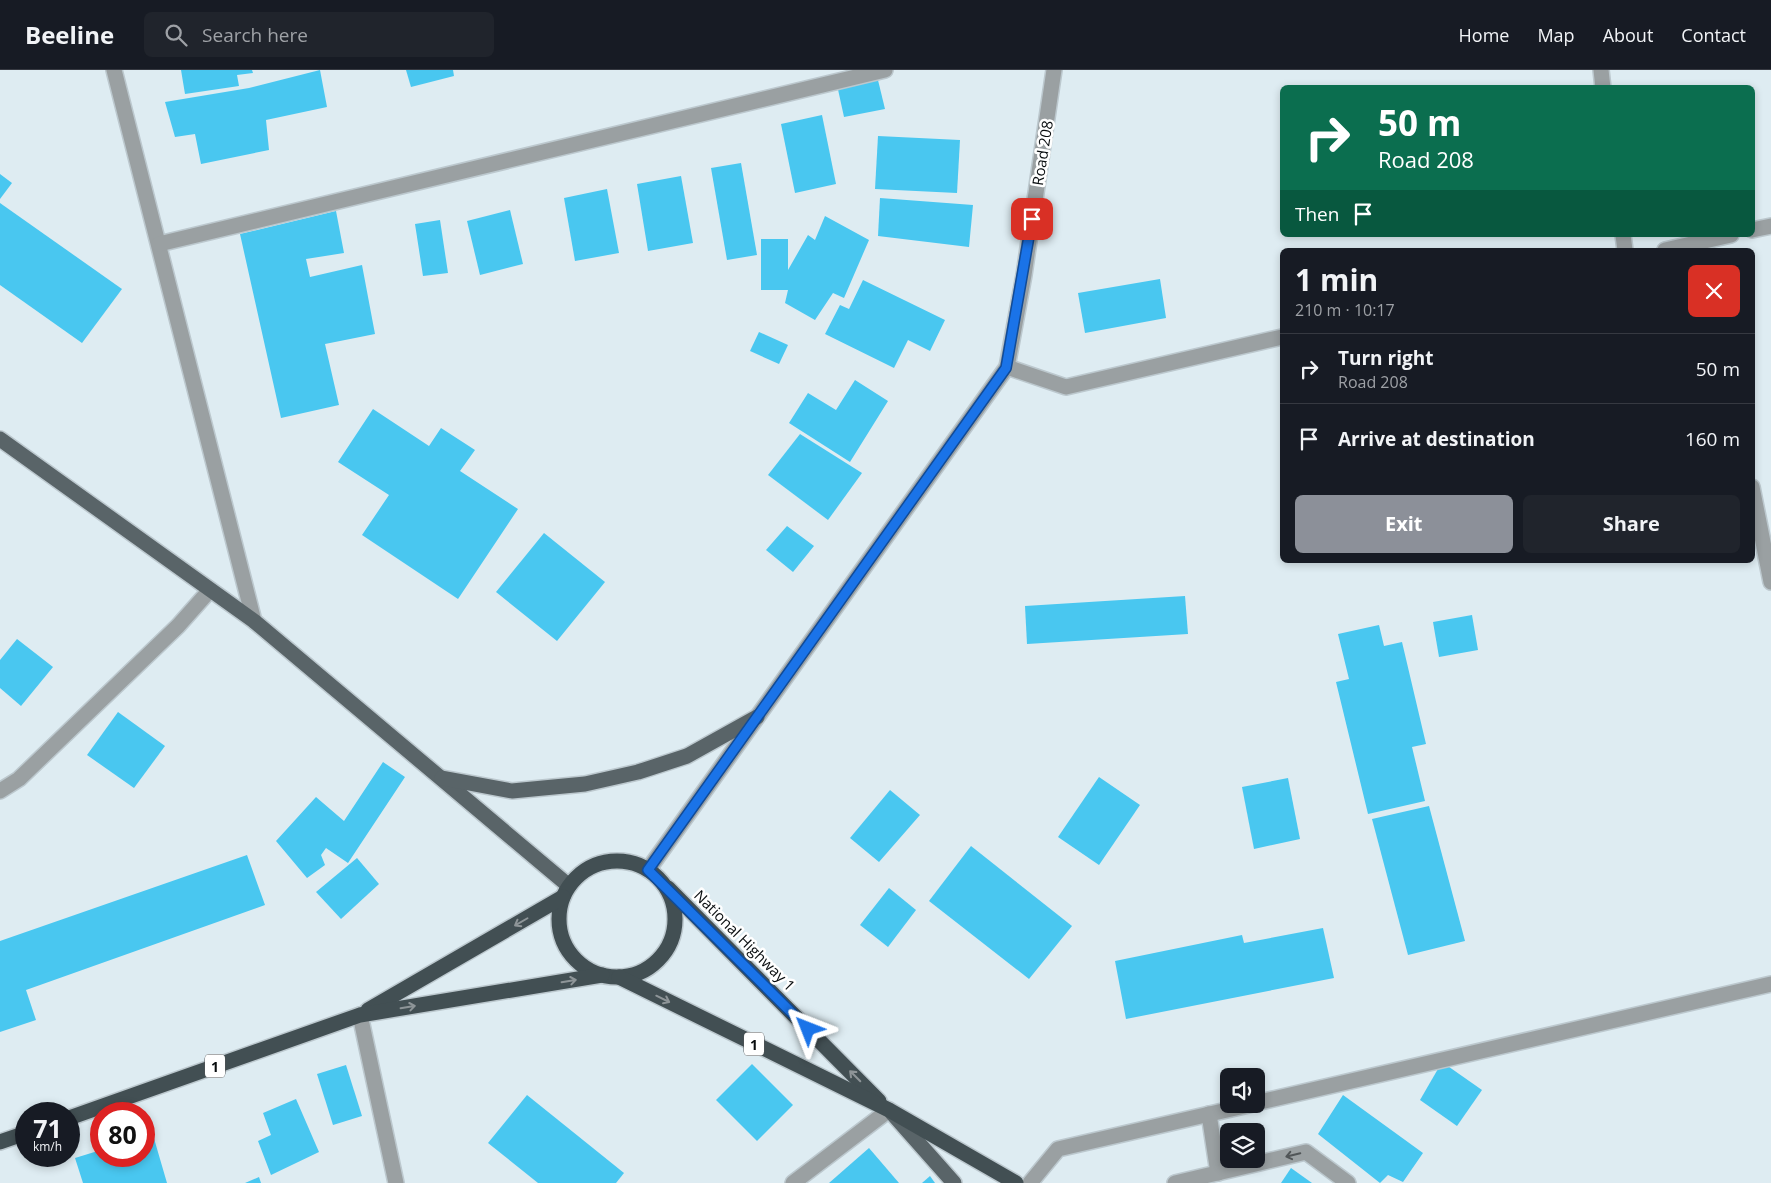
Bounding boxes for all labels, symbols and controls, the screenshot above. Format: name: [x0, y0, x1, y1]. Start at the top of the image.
search box: [144, 12, 494, 57]
text: Beeline: [25, 18, 114, 51]
icon: search: [162, 21, 190, 49]
text: Search here: [202, 22, 308, 48]
text: Home: [1459, 23, 1509, 47]
text: Map: [1537, 23, 1575, 47]
text: About: [1603, 23, 1653, 47]
text: Contact: [1681, 23, 1746, 47]
text: 50 m: [1378, 99, 1461, 146]
icon: right: [1295, 105, 1360, 170]
street label: Road 208: [1027, 119, 1057, 187]
text: Road 208: [1378, 144, 1474, 174]
pin: [1011, 198, 1053, 240]
icon: arrive: [1349, 200, 1377, 228]
text: Then: [1295, 201, 1339, 227]
icon: arrive: [1018, 205, 1046, 233]
text: 1 min: [1295, 259, 1378, 300]
button: close: [1688, 265, 1740, 317]
text: 210 m · 10:17: [1295, 299, 1395, 321]
text: Turn right: [1338, 345, 1433, 371]
icon: right: [1295, 355, 1323, 383]
text: 50 m: [1696, 356, 1740, 382]
text: Road 208: [1338, 371, 1408, 393]
icon: arrive: [1295, 425, 1323, 453]
text: Arrive at destination: [1338, 426, 1535, 452]
text: 160 m: [1685, 426, 1740, 452]
button: Exit: [1295, 495, 1513, 553]
button: Share: [1523, 495, 1740, 553]
street label: National Highway 1: [690, 885, 800, 995]
one-way arrow: [514, 917, 528, 927]
one-way arrow: [560, 975, 576, 985]
one-way arrow: [655, 994, 670, 1004]
one-way arrow: [400, 1002, 416, 1012]
position arrow: [781, 1002, 833, 1054]
road number: 1: [744, 1032, 764, 1056]
road number: 1: [205, 1054, 225, 1078]
map controls: [1220, 1068, 1265, 1168]
button: sound: [1220, 1068, 1265, 1113]
one-way arrow: [848, 1070, 861, 1082]
speed limit sign: 80: [90, 1102, 155, 1167]
text: 71: [33, 1111, 62, 1145]
button: layers: [1220, 1123, 1265, 1168]
text: km/h: [33, 1138, 62, 1155]
one-way arrow: [1285, 1151, 1301, 1160]

